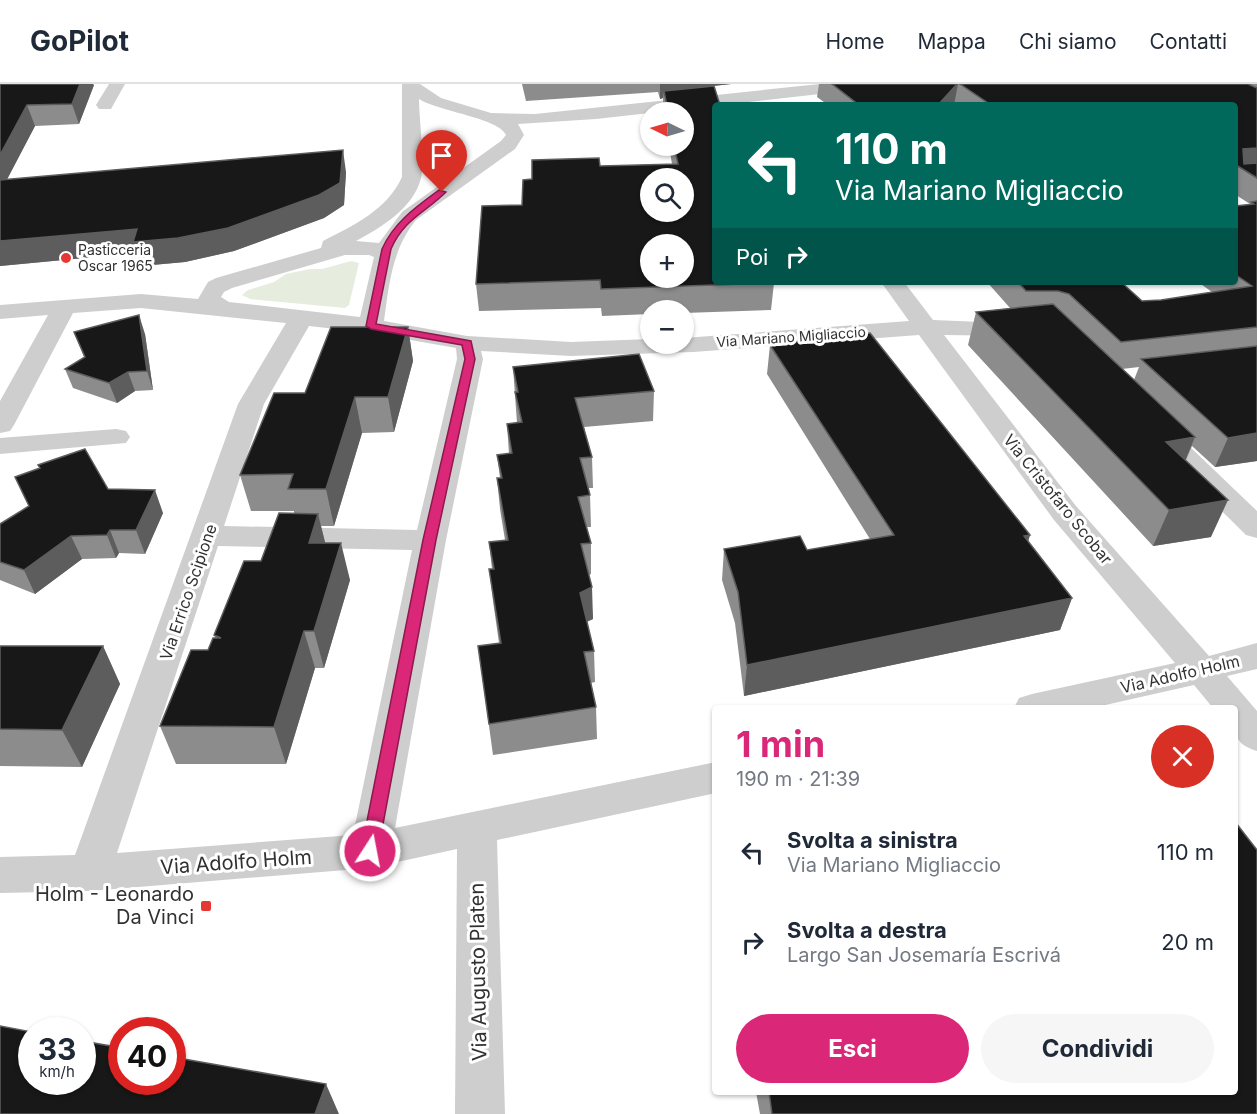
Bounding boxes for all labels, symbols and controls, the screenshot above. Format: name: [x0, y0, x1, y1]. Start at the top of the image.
text: GoPilot: [30, 24, 129, 58]
text: Home: [826, 29, 884, 54]
text: Mappa: [917, 29, 986, 54]
text: Chi siamo: [1019, 29, 1117, 54]
text: Contatti: [1150, 29, 1227, 54]
north arrow: [640, 102, 694, 156]
map controls: [640, 102, 694, 354]
text: 110 m: [835, 123, 948, 174]
icon: left: [736, 126, 814, 204]
pin: [416, 130, 467, 192]
icon: arrive: [425, 139, 458, 172]
button: search: [640, 168, 694, 222]
text: Via Mariano Migliaccio: [835, 174, 1124, 207]
button: +: [640, 234, 694, 288]
icon: right: [780, 240, 813, 273]
place label: Pasticceria Oscar 1965: [78, 241, 153, 274]
text: Poi: [736, 244, 768, 270]
marker: Pasticceria Oscar 1965: [59, 251, 73, 265]
button: −: [640, 300, 694, 354]
street label: Via Mariano Migliaccio: [716, 323, 866, 350]
street label: Via Cristofaro Scobar: [999, 430, 1117, 568]
street label: Via Errico Scipione: [155, 521, 221, 663]
street label: Via Adolfo Holm: [1118, 651, 1242, 697]
text: 1 min: [736, 722, 825, 766]
button: close: [1151, 725, 1214, 788]
text: 190 m · 21:39: [736, 767, 860, 791]
position arrow: [338, 819, 402, 883]
text: Svolta a sinistra: [787, 827, 958, 853]
icon: left: [736, 836, 769, 869]
text: 110 m: [1157, 839, 1214, 865]
street label: Via Adolfo Holm: [159, 845, 313, 879]
text: Via Mariano Migliaccio: [787, 853, 1001, 877]
place label: Holm - Leonardo Da Vinci: [35, 882, 194, 929]
street label: Via Augusto Platen: [464, 883, 492, 1061]
marker: Holm - Leonardo Da Vinci: [199, 899, 213, 913]
text: Svolta a destra: [787, 917, 947, 943]
icon: right: [736, 926, 769, 959]
text: 20 m: [1161, 929, 1214, 955]
text: Largo San Josemaría Escrivá: [787, 943, 1061, 967]
button: Esci: [736, 1014, 969, 1083]
button: Condividi: [981, 1014, 1214, 1083]
speed limit sign: 40: [108, 1017, 186, 1095]
text: 33: [38, 1031, 76, 1067]
text: km/h: [39, 1062, 75, 1081]

